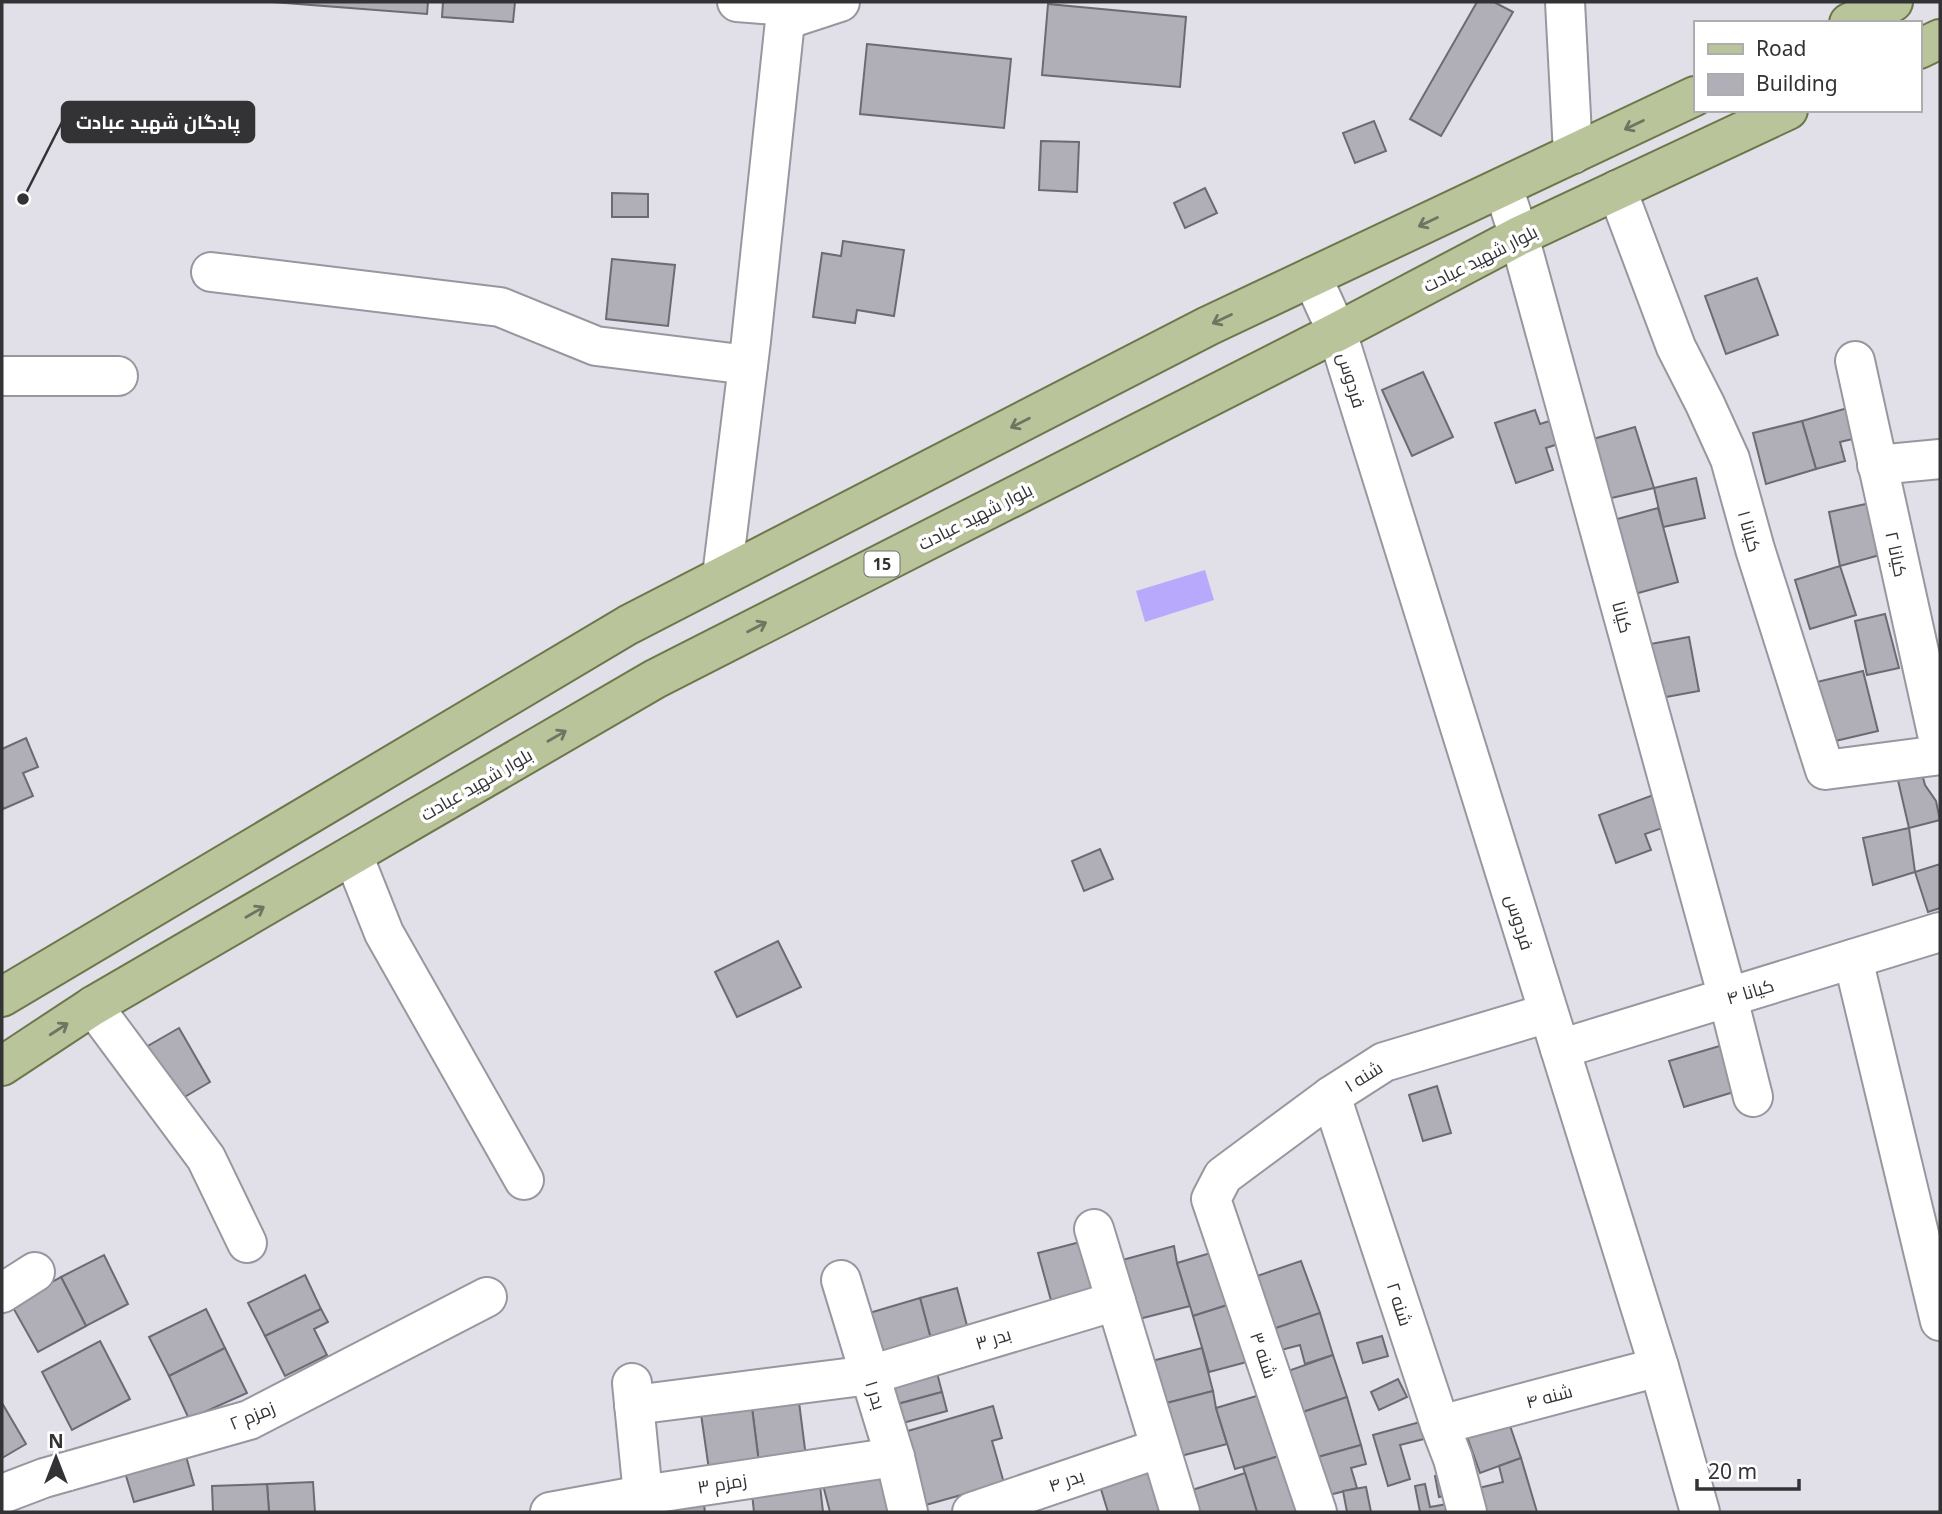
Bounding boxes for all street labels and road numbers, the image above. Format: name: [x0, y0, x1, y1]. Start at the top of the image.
street label: بلوار شهید عبادت: [1419, 219, 1541, 297]
street label: فردوس: [1332, 349, 1372, 411]
street label: بلوار شهید عبادت: [914, 477, 1036, 555]
street label: کیانا ۱: [1733, 507, 1767, 555]
street label: کیانا ۲: [1880, 529, 1914, 579]
road number: 15: [864, 552, 900, 576]
street label: کیانا: [1607, 598, 1639, 636]
street label: بلوار شهید عبادت: [416, 742, 536, 826]
street label: فردوس: [1500, 891, 1540, 953]
street label: کیانا ۴: [1723, 972, 1777, 1010]
street label: شنه ۱: [1339, 1055, 1387, 1097]
street label: شنه ۲: [1382, 1279, 1418, 1329]
street label: بدر ۳: [972, 1321, 1014, 1355]
street label: شنه ۳: [1245, 1329, 1283, 1381]
street label: بدر ۱: [860, 1377, 892, 1413]
street label: شنه ۴: [1523, 1378, 1575, 1414]
street label: زمزم ۲: [226, 1395, 279, 1436]
street label: بدر ۴: [1045, 1463, 1087, 1497]
street label: زمزم ۳: [696, 1467, 749, 1500]

